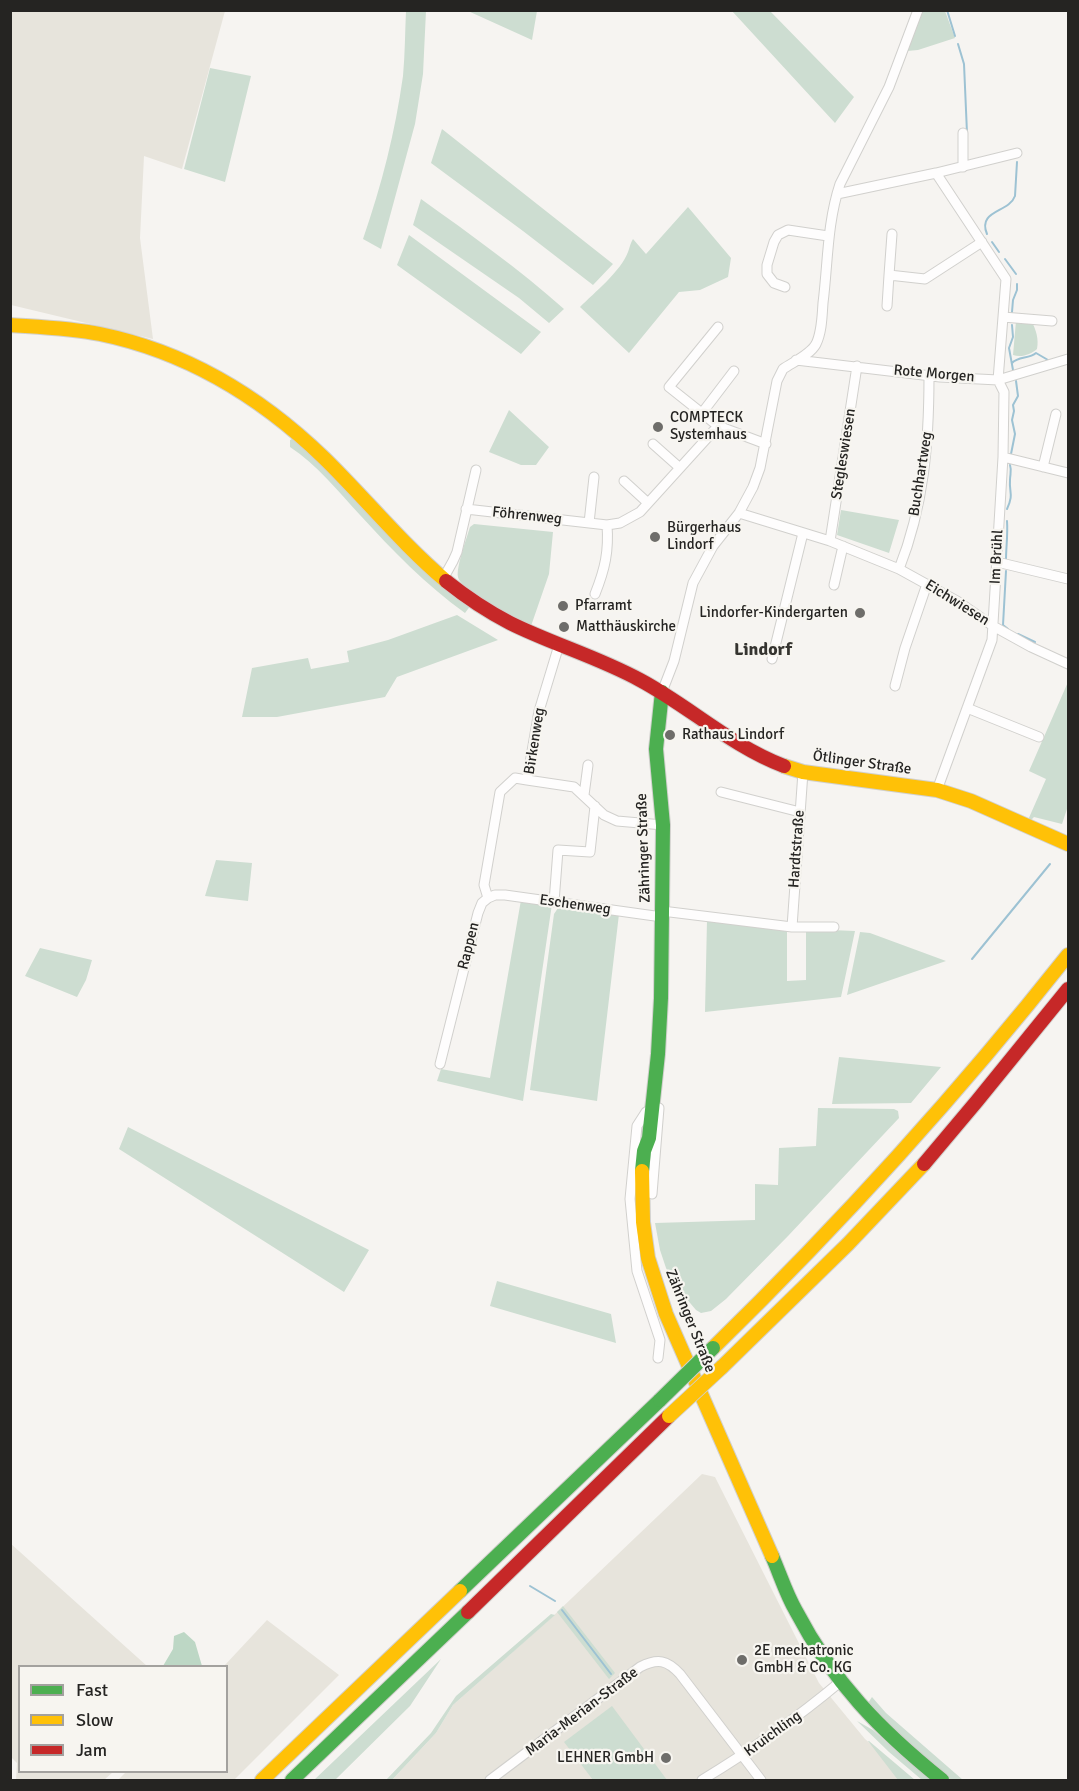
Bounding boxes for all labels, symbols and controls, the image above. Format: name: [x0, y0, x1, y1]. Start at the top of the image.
street label: Rote Morgen: [893, 361, 975, 387]
street label: Stegleswiesen: [828, 407, 860, 501]
place label: COMPTECK Systemhaus: [670, 409, 747, 444]
marker: COMPTECK Systemhaus: [651, 420, 665, 434]
street label: Buchhartweg: [905, 430, 937, 518]
street label: Föhrenweg: [491, 503, 563, 529]
place label: Bürgerhaus Lindorf: [667, 519, 741, 554]
street label: Im Brühl: [987, 529, 1007, 585]
marker: Bürgerhaus Lindorf: [648, 530, 662, 544]
street label: Eichwiesen: [922, 576, 992, 630]
place label: Pfarramt: [575, 597, 632, 615]
marker: Pfarramt: [556, 599, 570, 613]
place label: Lindorfer-Kindergarten: [699, 604, 848, 622]
marker: Lindorfer-Kindergarten: [853, 606, 867, 620]
place label: Matthäuskirche: [576, 618, 676, 636]
marker: Matthäuskirche: [557, 620, 571, 634]
district label: Lindorf: [734, 639, 792, 661]
street label: Birkenweg: [521, 706, 549, 776]
place label: Rathaus Lindorf: [682, 726, 784, 744]
marker: Rathaus Lindorf: [663, 728, 677, 742]
street label: Ötlinger Straße: [812, 747, 912, 779]
street label: Zähringer Straße: [633, 793, 655, 903]
street label: Hardtstraße: [785, 809, 809, 889]
street label: Eschenweg: [538, 891, 612, 919]
street label: Rappen: [454, 920, 484, 972]
street label: Zähringer Straße: [661, 1267, 719, 1375]
place label: 2E mechatronic GmbH & Co. KG: [754, 1642, 854, 1677]
marker: 2E mechatronic GmbH & Co. KG: [735, 1653, 749, 1667]
street label: Maria-Merian-Straße: [522, 1664, 642, 1760]
legend: [18, 1665, 228, 1773]
text: Fast: [76, 1679, 108, 1701]
street label: Kruichling: [741, 1707, 805, 1761]
text: Slow: [76, 1709, 113, 1731]
text: Jam: [76, 1739, 107, 1761]
place label: LEHNER GmbH: [557, 1749, 654, 1767]
marker: LEHNER GmbH: [659, 1751, 673, 1765]

